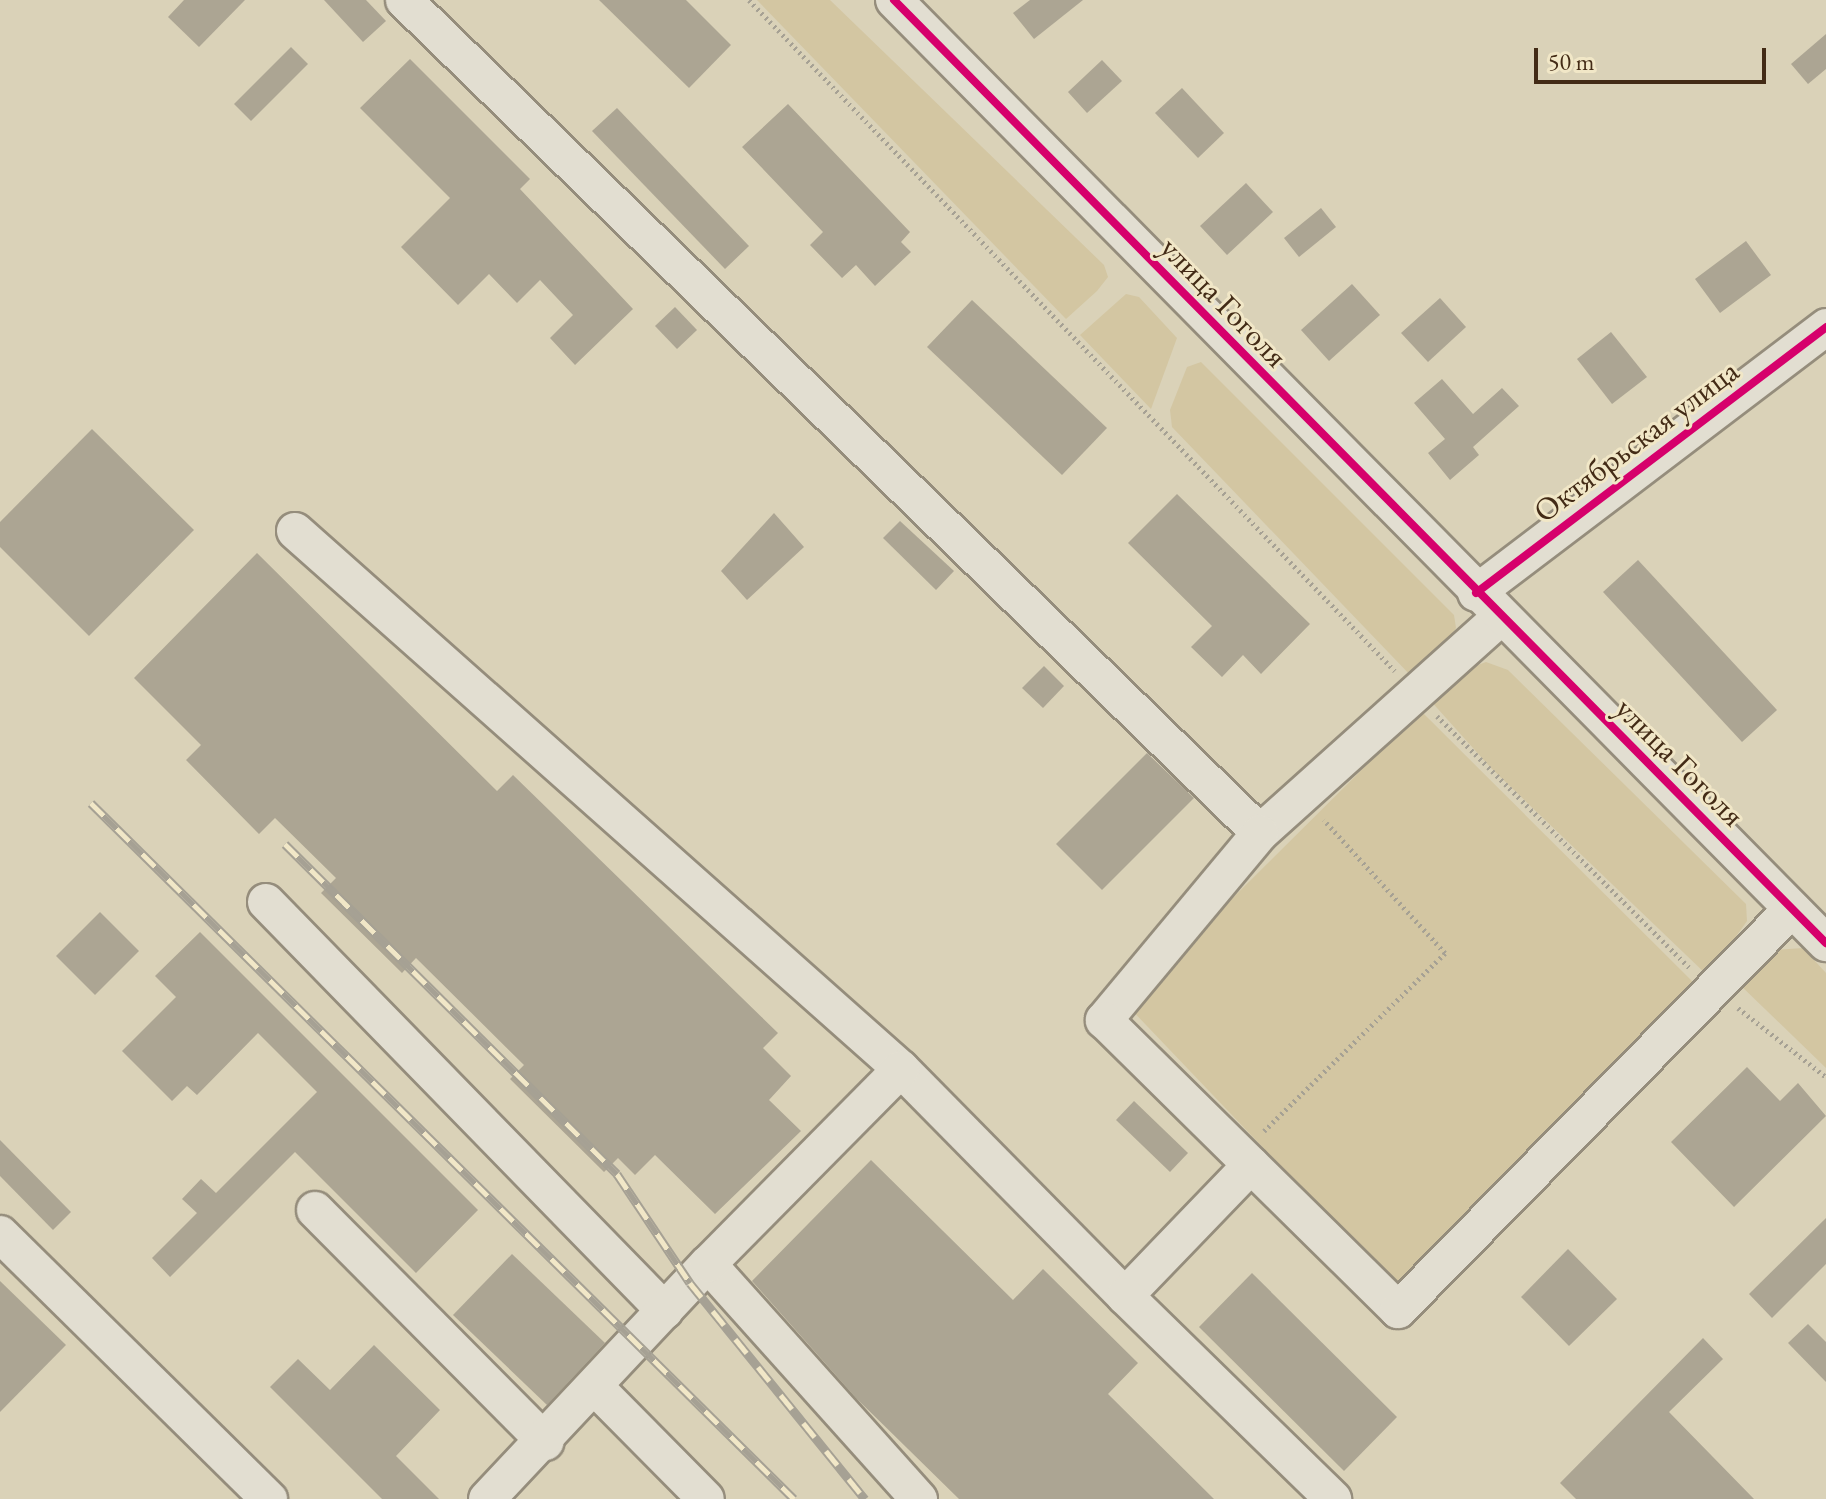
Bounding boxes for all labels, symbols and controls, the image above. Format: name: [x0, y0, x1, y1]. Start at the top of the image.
scale bar: [1538, 32, 1770, 82]
text: 50 m: [1548, 46, 1595, 77]
street label: улица Гоголя: [1152, 229, 1296, 375]
street label: Октябрьская улица: [1526, 351, 1746, 531]
street label: улица Гоголя: [1607, 689, 1753, 835]

